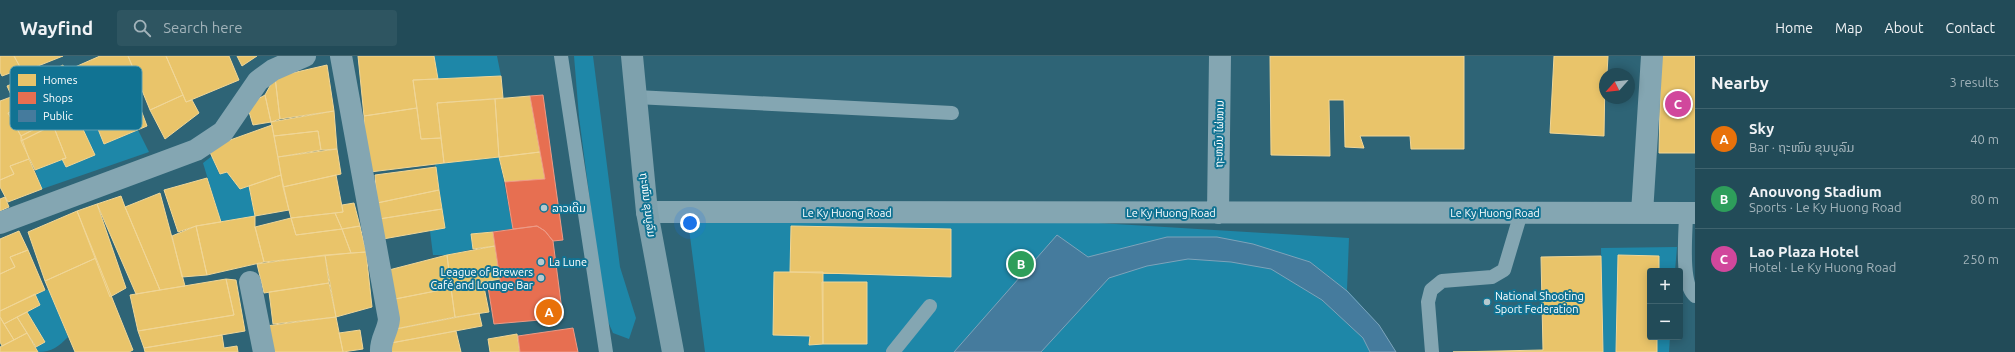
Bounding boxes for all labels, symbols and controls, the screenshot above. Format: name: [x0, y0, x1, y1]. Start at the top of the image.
search box: [117, 10, 397, 46]
text: Wayfind: [20, 17, 93, 39]
icon: search: [131, 17, 153, 39]
text: Search here: [163, 19, 242, 36]
text: Home: [1775, 20, 1813, 36]
text: Map: [1835, 20, 1863, 36]
text: About: [1885, 20, 1924, 36]
text: Contact: [1946, 20, 1995, 36]
legend: [10, 66, 142, 130]
north arrow: [1599, 68, 1635, 104]
text: Nearby: [1711, 73, 1769, 92]
text: Homes: [43, 74, 78, 86]
text: 3 results: [1949, 75, 1999, 89]
pin: C: [1665, 89, 1691, 119]
text: Shops: [43, 92, 73, 104]
street label: ຖະຫນົນ ໄຜ່ໜາມ: [1212, 100, 1226, 168]
text: Public: [43, 110, 73, 122]
text: Sky: [1749, 120, 1774, 137]
text: A: [1719, 132, 1729, 146]
text: 40 m: [1970, 132, 1999, 146]
text: Bar · ຖະໜົນ ຂຸນບູລົມ: [1749, 140, 1855, 154]
street label: ຖະໜົນ ຂຸນບູລົມ: [636, 172, 658, 238]
text: Anouvong Stadium: [1749, 183, 1882, 200]
text: B: [1720, 192, 1728, 206]
text: 80 m: [1970, 192, 1999, 206]
text: Sports · Le Ky Huong Road: [1749, 200, 1902, 214]
place label: ລາວເດີມ: [552, 202, 586, 214]
marker: ລາວເດີມ: [539, 203, 549, 213]
street label: Le Ky Huong Road: [802, 207, 892, 219]
street label: Le Ky Huong Road: [1126, 207, 1216, 219]
street label: Le Ky Huong Road: [1450, 207, 1540, 219]
your location: [680, 213, 700, 233]
text: Lao Plaza Hotel: [1749, 243, 1859, 260]
pin: B: [1008, 249, 1034, 279]
text: C: [1720, 252, 1728, 266]
text: 250 m: [1963, 252, 1999, 266]
place label: La Lune: [549, 256, 587, 268]
marker: La Lune: [536, 257, 546, 267]
text: Hotel · Le Ky Huong Road: [1749, 260, 1896, 274]
place label: League of Brewers Café and Lounge Bar: [431, 266, 534, 291]
map controls: [1647, 268, 1683, 340]
button: +: [1647, 268, 1683, 304]
marker: League of Brewers Café and Lounge Bar: [536, 273, 546, 283]
place label: National Shooting Sport Federation: [1495, 290, 1584, 315]
pin: A: [536, 297, 562, 327]
marker: National Shooting Sport Federation: [1482, 297, 1492, 307]
button: −: [1647, 304, 1683, 340]

